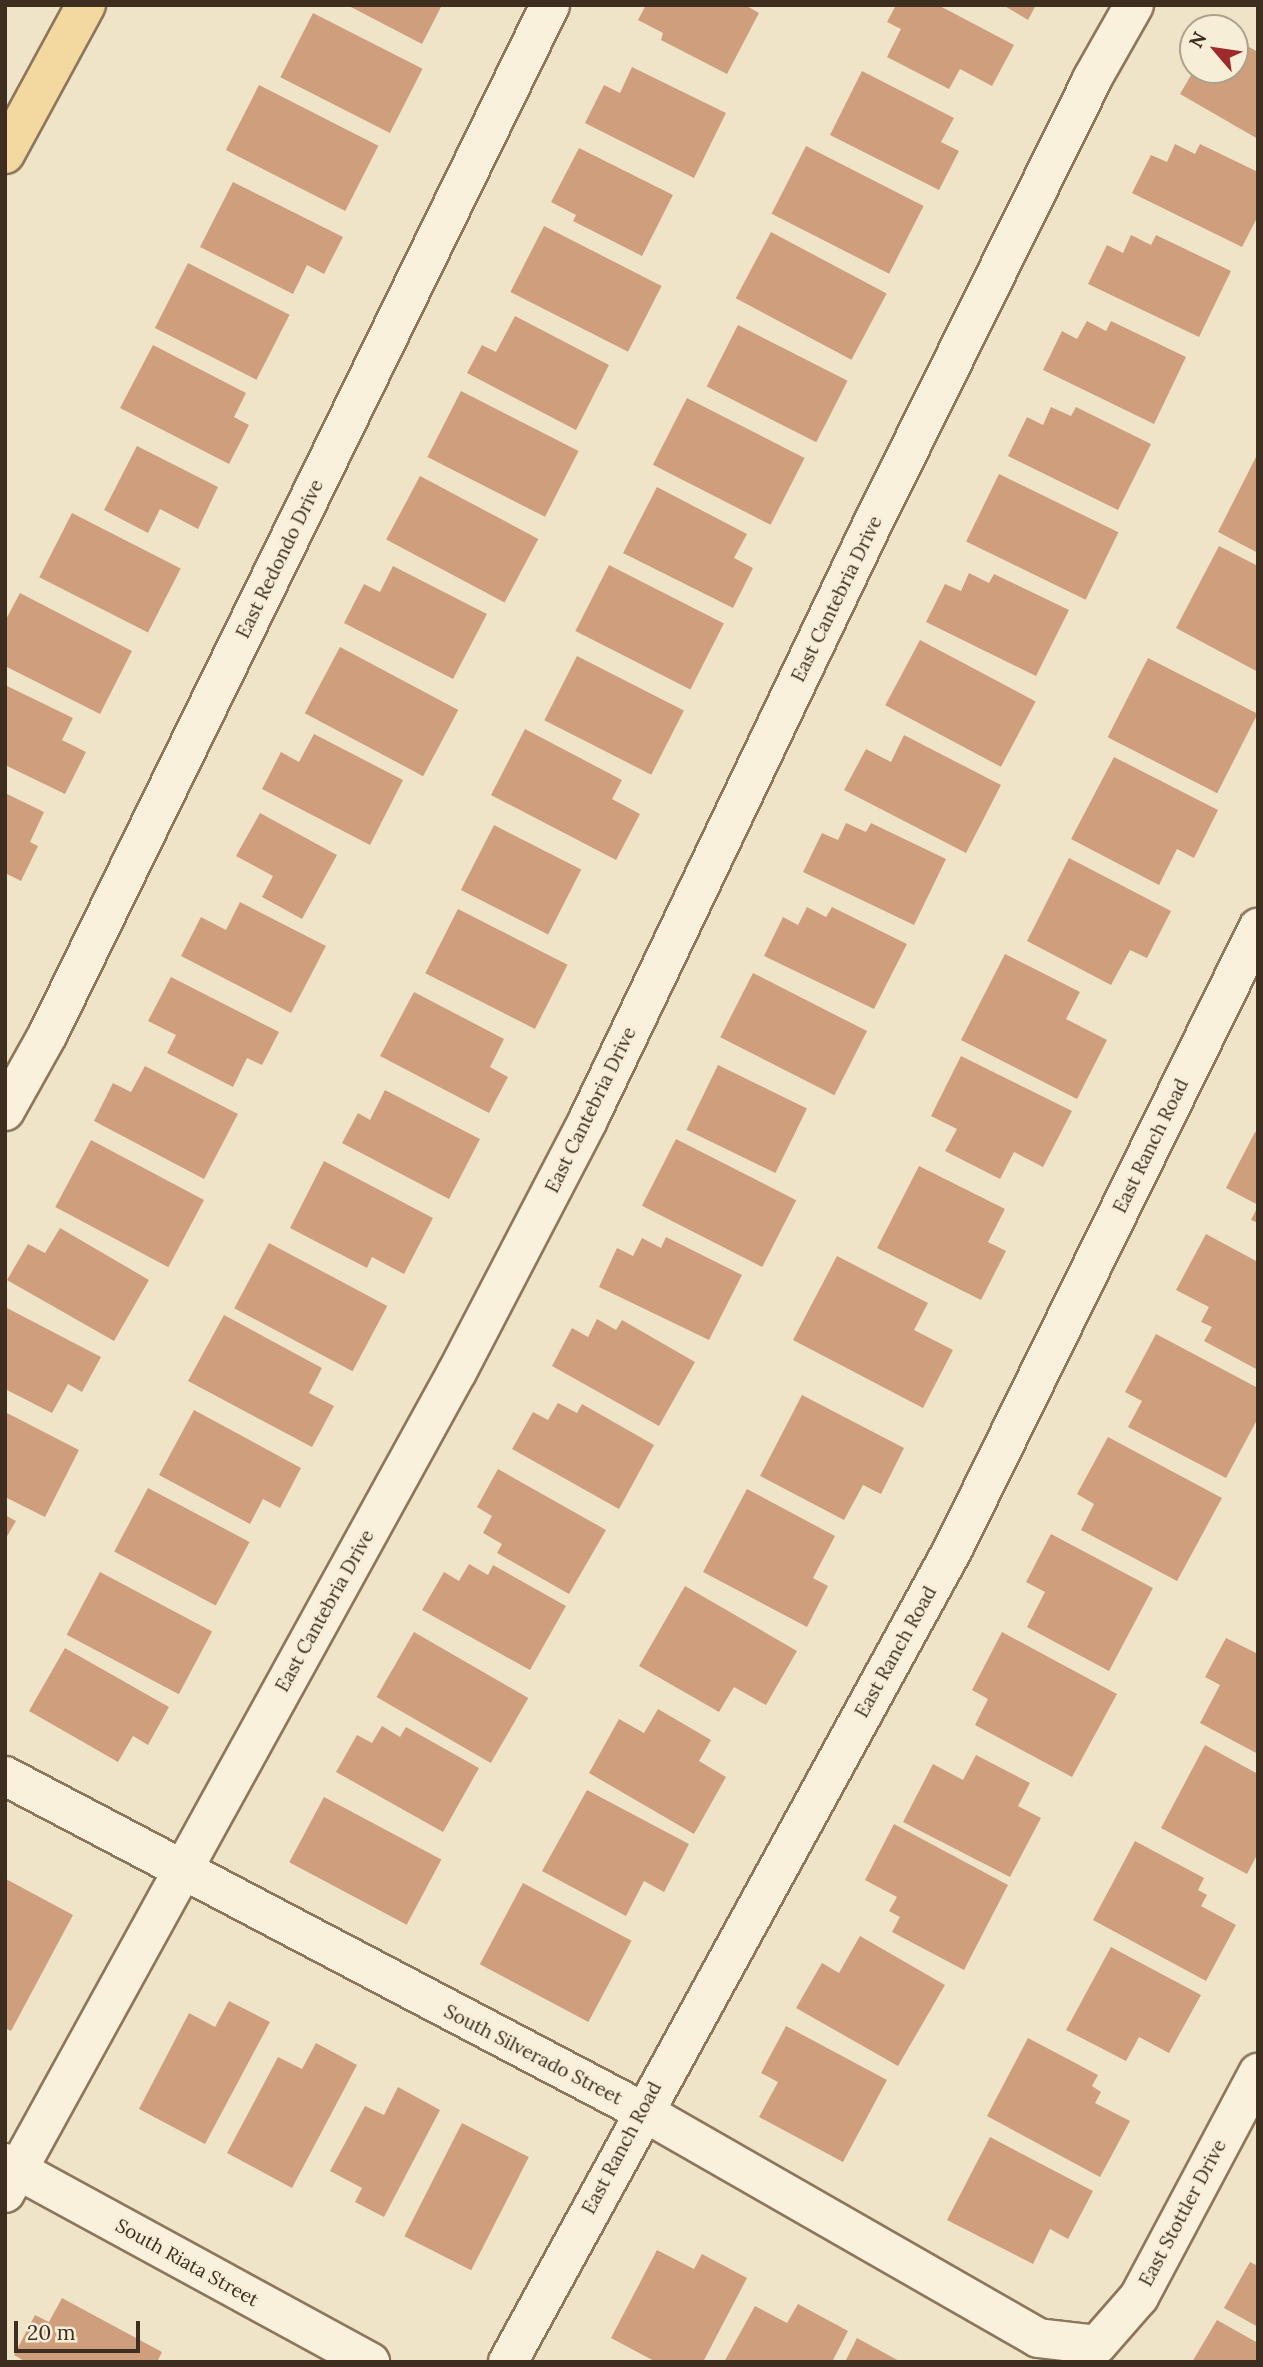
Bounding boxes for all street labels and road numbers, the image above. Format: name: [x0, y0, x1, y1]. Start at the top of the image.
street label: East Redondo Drive: [232, 476, 328, 642]
street label: East Cantebria Drive: [787, 512, 887, 686]
street label: East Cantebria Drive: [541, 1023, 641, 1197]
street label: East Ranch Road: [1109, 1075, 1193, 1217]
street label: East Cantebria Drive: [271, 1526, 379, 1696]
street label: East Ranch Road: [850, 1582, 942, 1722]
street label: South Silverado Street: [440, 2000, 626, 2110]
street label: East Ranch Road: [578, 2078, 666, 2218]
street label: East Stottler Drive: [1135, 2136, 1231, 2290]
street label: South Riata Street: [112, 2214, 262, 2312]

